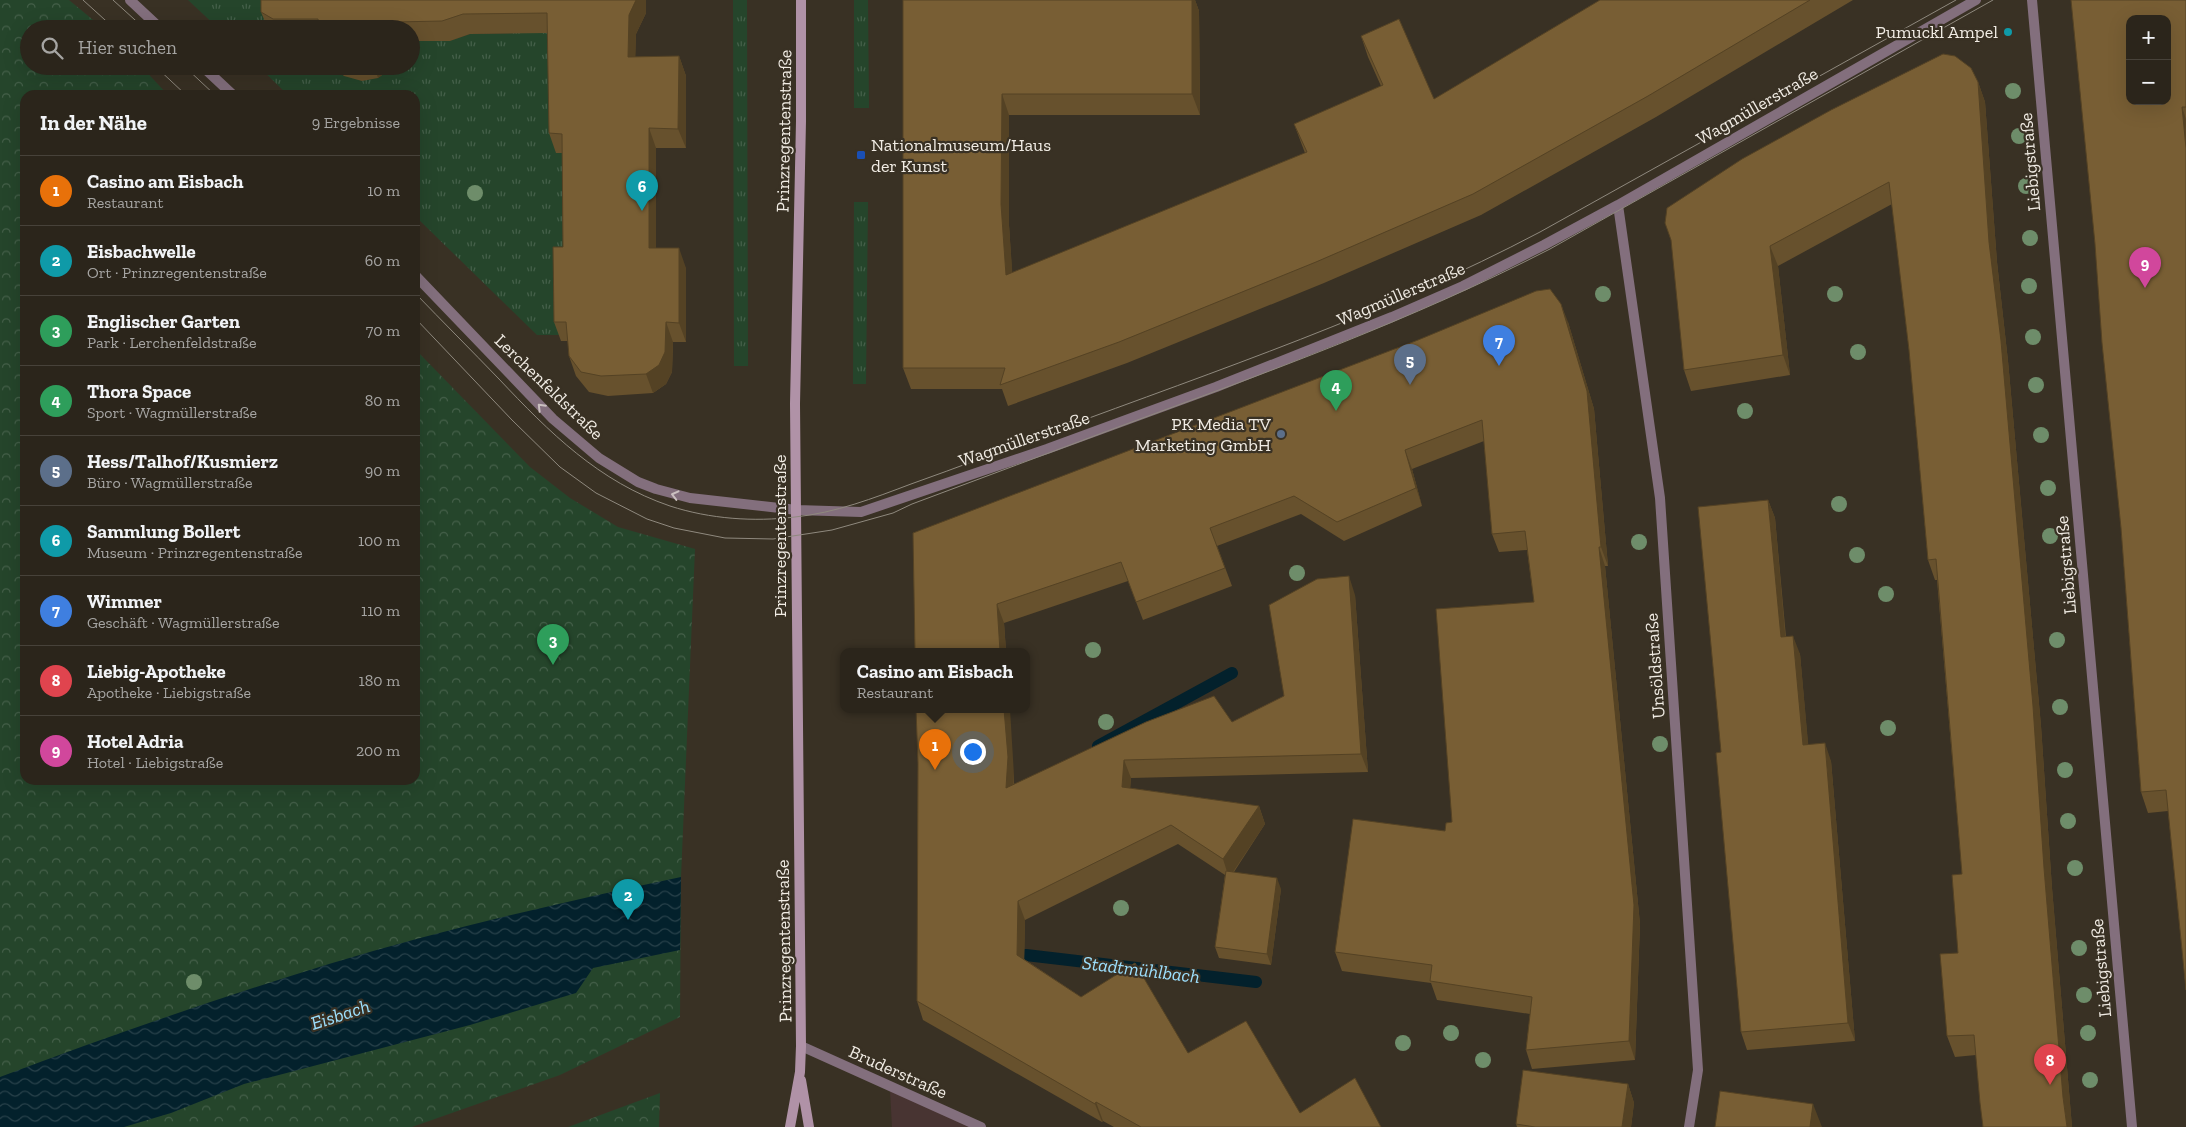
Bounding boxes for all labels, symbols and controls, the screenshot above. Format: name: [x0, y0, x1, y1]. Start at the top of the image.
map controls: [2126, 15, 2171, 105]
button: +: [2126, 15, 2171, 60]
search box: [20, 20, 420, 75]
place label: Pumuckl Ampel: [1876, 21, 1998, 43]
marker: Pumuckl Ampel: [2002, 26, 2014, 38]
icon: search: [38, 34, 66, 62]
text: Hier suchen: [78, 36, 177, 59]
street label: Prinzregentenstraße: [772, 49, 796, 213]
button: −: [2126, 60, 2171, 105]
street label: Wagmüllerstraße: [1692, 62, 1822, 150]
text: In der Nähe: [40, 110, 147, 135]
street label: Liebigstraße: [2015, 112, 2045, 212]
text: 9 Ergebnisse: [312, 113, 400, 132]
place label: Nationalmuseum/Haus der Kunst: [871, 134, 1051, 177]
marker: Nationalmuseum/Haus der Kunst: [855, 149, 867, 161]
text: Casino am Eisbach: [87, 170, 244, 193]
pin: 6: [626, 170, 658, 211]
text: 1: [53, 181, 59, 200]
text: 10 m: [367, 181, 400, 200]
text: Restaurant: [87, 193, 163, 212]
text: Eisbachwelle: [87, 240, 196, 263]
pin: 9: [2129, 247, 2161, 288]
text: 2: [52, 251, 60, 270]
text: 60 m: [365, 251, 400, 270]
street label: Wagmüllerstraße: [1334, 257, 1468, 331]
text: Ort · Prinzregentenstraße: [87, 263, 267, 282]
text: Englischer Garten: [87, 310, 240, 333]
text: 3: [52, 321, 60, 340]
text: 70 m: [366, 321, 400, 340]
pin: 7: [1483, 325, 1515, 366]
street label: Lerchenfeldstraße: [490, 330, 608, 444]
text: Park · Lerchenfeldstraße: [87, 333, 256, 352]
pin: 5: [1394, 344, 1426, 385]
pin: 4: [1320, 370, 1352, 411]
text: Thora Space: [87, 380, 191, 403]
text: 4: [51, 391, 61, 410]
text: 80 m: [365, 391, 400, 410]
text: Sport · Wagmüllerstraße: [87, 403, 257, 422]
one-way arrow: [538, 404, 547, 413]
street label: Wagmüllerstraße: [956, 406, 1092, 472]
place label: PK Media TV Marketing GmbH: [1135, 413, 1271, 456]
marker: PK Media TV Marketing GmbH: [1275, 428, 1287, 440]
text: Hess/Talhof/Kusmierz: [87, 450, 278, 473]
street label: Prinzregentenstraße: [769, 455, 791, 617]
text: 5: [52, 461, 60, 480]
text: 90 m: [365, 461, 400, 480]
text: Büro · Wagmüllerstraße: [87, 473, 252, 492]
one-way arrow: [671, 490, 680, 501]
street label: Liebigstraße: [2051, 515, 2081, 615]
text: Sammlung Bollert: [87, 520, 240, 543]
text: 6: [52, 531, 60, 550]
text: 100 m: [358, 531, 400, 550]
text: Museum · Prinzregentenstraße: [87, 543, 303, 562]
text: Wimmer: [87, 590, 162, 613]
text: 7: [52, 601, 60, 620]
text: 110 m: [361, 601, 400, 620]
text: Geschäft · Wagmüllerstraße: [87, 613, 280, 632]
street label: Unsöldstraße: [1640, 613, 1670, 719]
pin: 3: [537, 624, 569, 665]
popup: [840, 648, 1030, 713]
text: Liebig-Apotheke: [87, 660, 226, 683]
text: Casino am Eisbach: [857, 660, 1013, 683]
text: 8: [52, 671, 60, 690]
text: 180 m: [359, 671, 400, 690]
text: Apotheke · Liebigstraße: [87, 683, 251, 702]
text: Restaurant: [857, 683, 933, 702]
pin: 1: [919, 729, 951, 770]
text: Hotel Adria: [87, 730, 184, 753]
your location: [960, 739, 986, 765]
text: 9: [52, 741, 60, 760]
text: 200 m: [356, 741, 400, 760]
text: Hotel · Liebigstraße: [87, 753, 223, 772]
street label: Prinzregentenstraße: [772, 859, 796, 1023]
pin: 2: [612, 879, 644, 920]
street label: Liebigstraße: [2086, 918, 2116, 1018]
water label: Stadtmühlbach: [1081, 951, 1201, 988]
water label: Eisbach: [308, 994, 373, 1035]
street label: Bruderstraße: [845, 1041, 951, 1103]
pin: 8: [2034, 1044, 2066, 1085]

